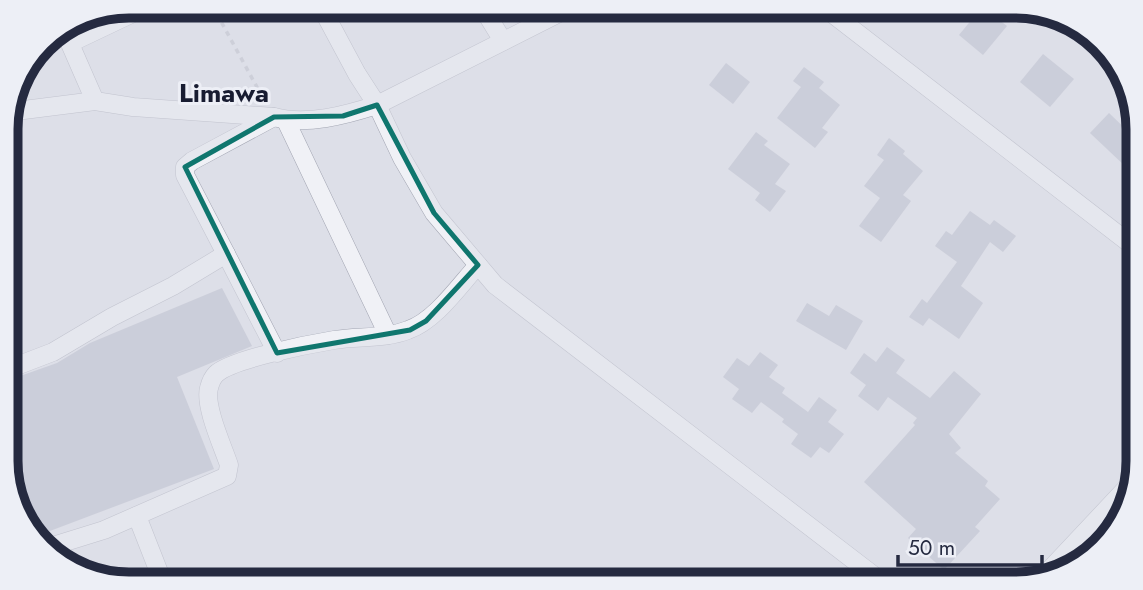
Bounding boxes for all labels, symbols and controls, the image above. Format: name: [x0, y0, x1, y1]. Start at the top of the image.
district label: Limawa: [179, 74, 269, 112]
scale bar: [898, 524, 1042, 568]
text: 50 m: [908, 533, 955, 563]

